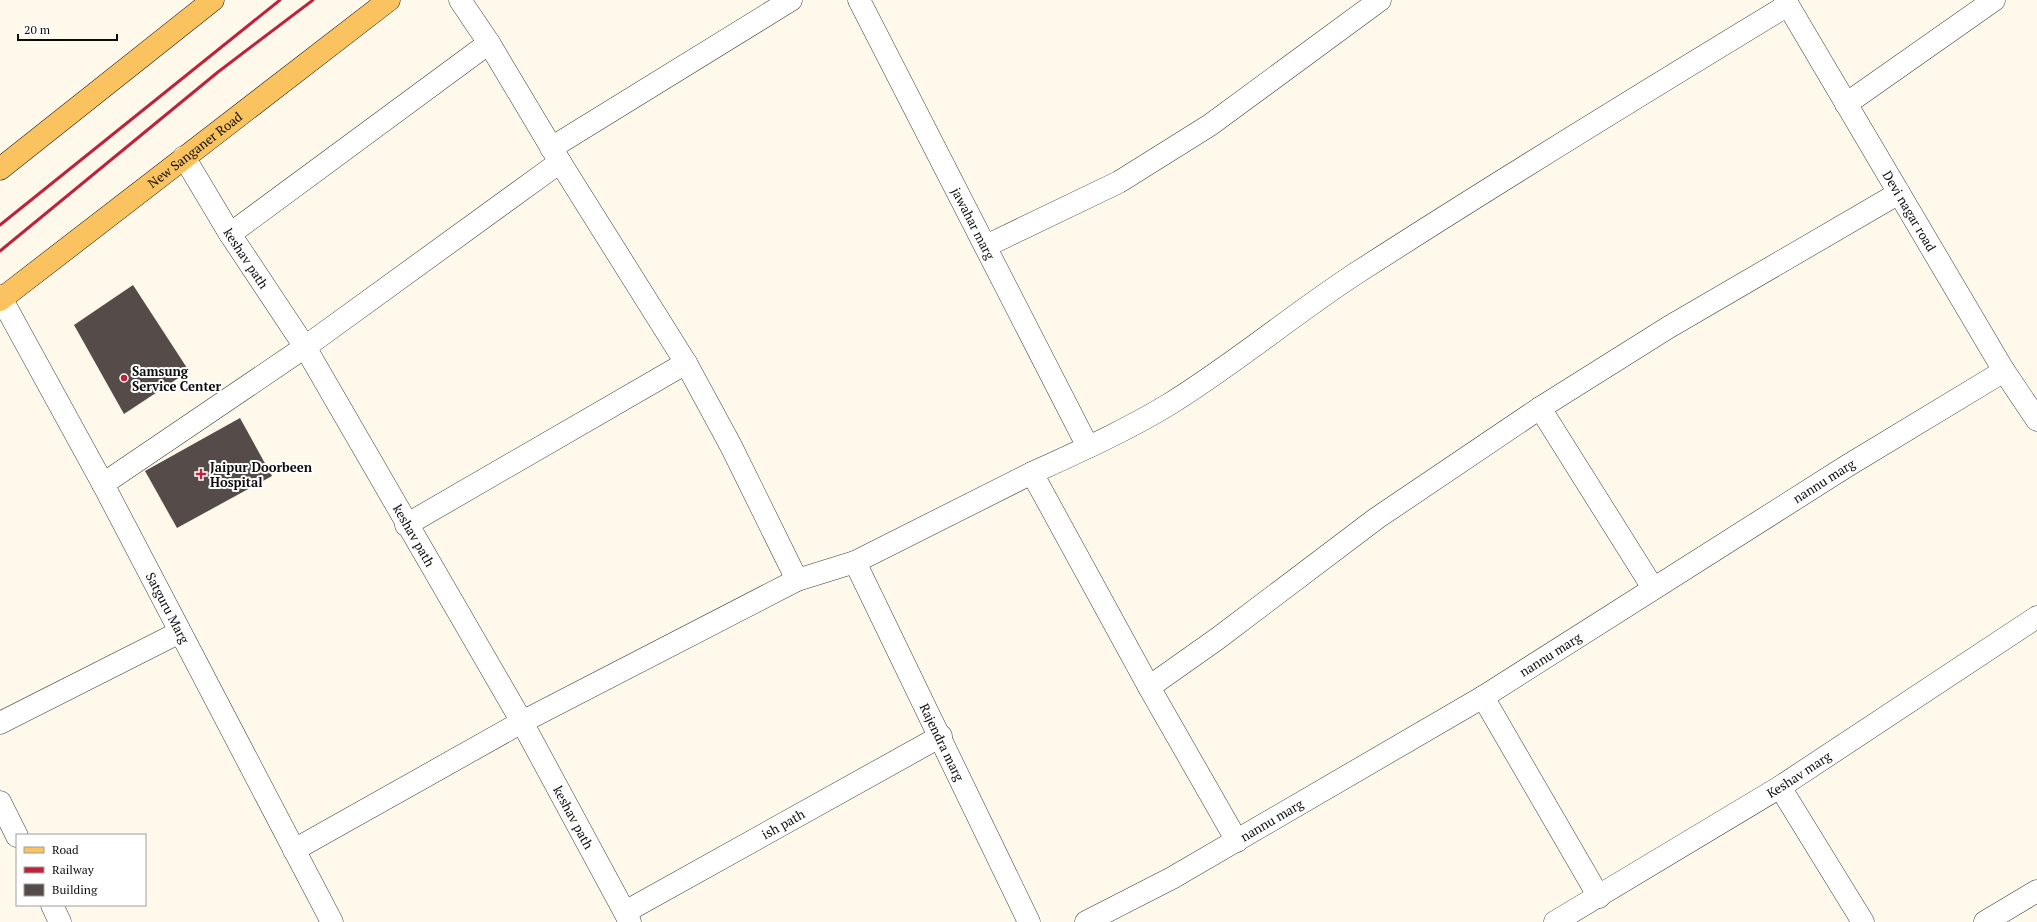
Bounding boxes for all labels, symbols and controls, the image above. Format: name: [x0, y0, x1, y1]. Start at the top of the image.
scale bar: [18, 16, 117, 42]
text: 20 m: [24, 22, 51, 37]
street label: New Sanganer Road: [144, 108, 246, 192]
street label: Devi nagar road: [1879, 167, 1940, 255]
street label: jawahar marg: [948, 184, 999, 263]
street label: keshav path: [220, 225, 273, 292]
place label: Samsung Service Center: [132, 362, 222, 395]
marker: Samsung Service Center: [119, 373, 129, 383]
street label: nannu marg: [1789, 454, 1858, 507]
place label: Jaipur Doorbeen Hospital: [210, 458, 313, 491]
marker: Jaipur Doorbeen Hospital: [195, 468, 207, 480]
street label: keshav path: [389, 501, 439, 570]
street label: Satguru Marg: [142, 569, 194, 647]
street label: nannu marg: [1516, 628, 1585, 681]
street label: Rajendra marg: [916, 700, 969, 784]
street label: Keshav marg: [1763, 747, 1835, 802]
street label: keshav path: [549, 783, 598, 852]
street label: nannu marg: [1237, 794, 1307, 845]
street label: ish path: [758, 805, 808, 843]
legend: [16, 834, 146, 906]
text: Road: [52, 842, 79, 857]
text: Railway: [52, 862, 95, 877]
text: Building: [52, 882, 98, 897]

